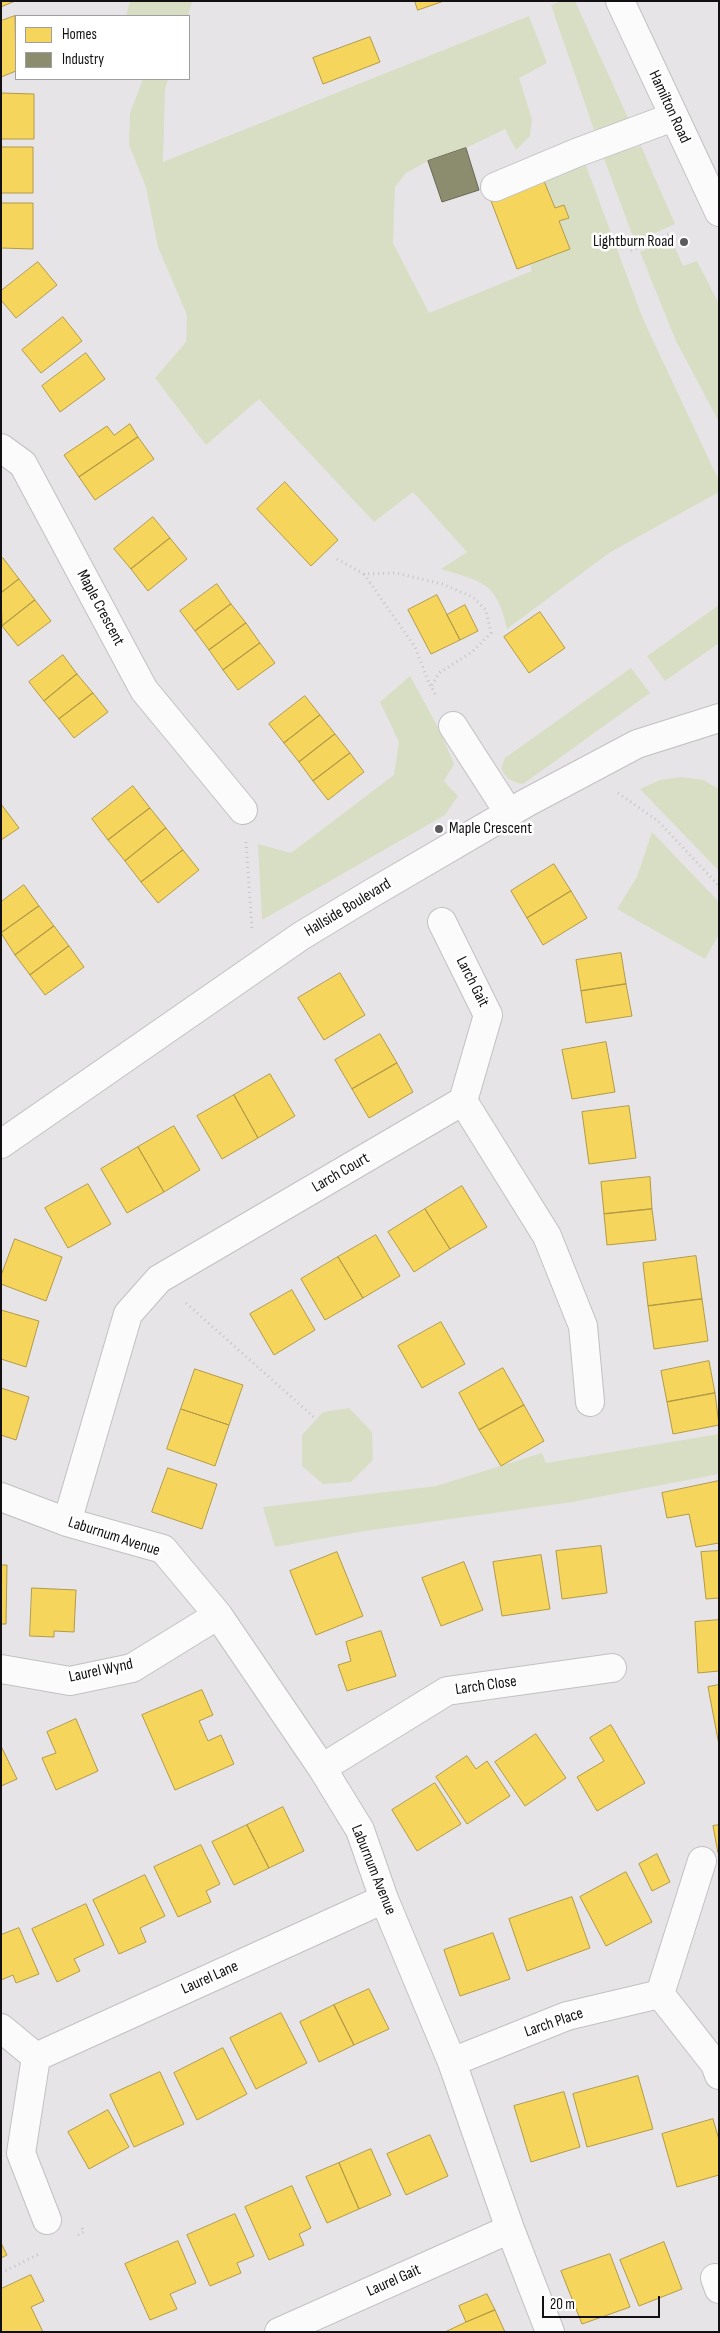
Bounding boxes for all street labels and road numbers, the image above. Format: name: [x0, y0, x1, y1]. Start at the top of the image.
street label: Hamilton Road: [644, 68, 694, 146]
street label: Maple Crescent: [72, 567, 128, 649]
street label: Hallside Boulevard: [301, 875, 395, 941]
street label: Larch Gait: [451, 954, 493, 1010]
street label: Larch Court: [309, 1149, 373, 1197]
street label: Laburnum Avenue: [66, 1513, 162, 1561]
street label: Laurel Wynd: [67, 1655, 135, 1687]
street label: Larch Close: [454, 1672, 518, 1700]
street label: Laburnum Avenue: [346, 1822, 400, 1918]
street label: Laurel Lane: [178, 1957, 242, 1999]
street label: Larch Place: [522, 2004, 586, 2042]
street label: Laurel Gait: [364, 2261, 424, 2301]

